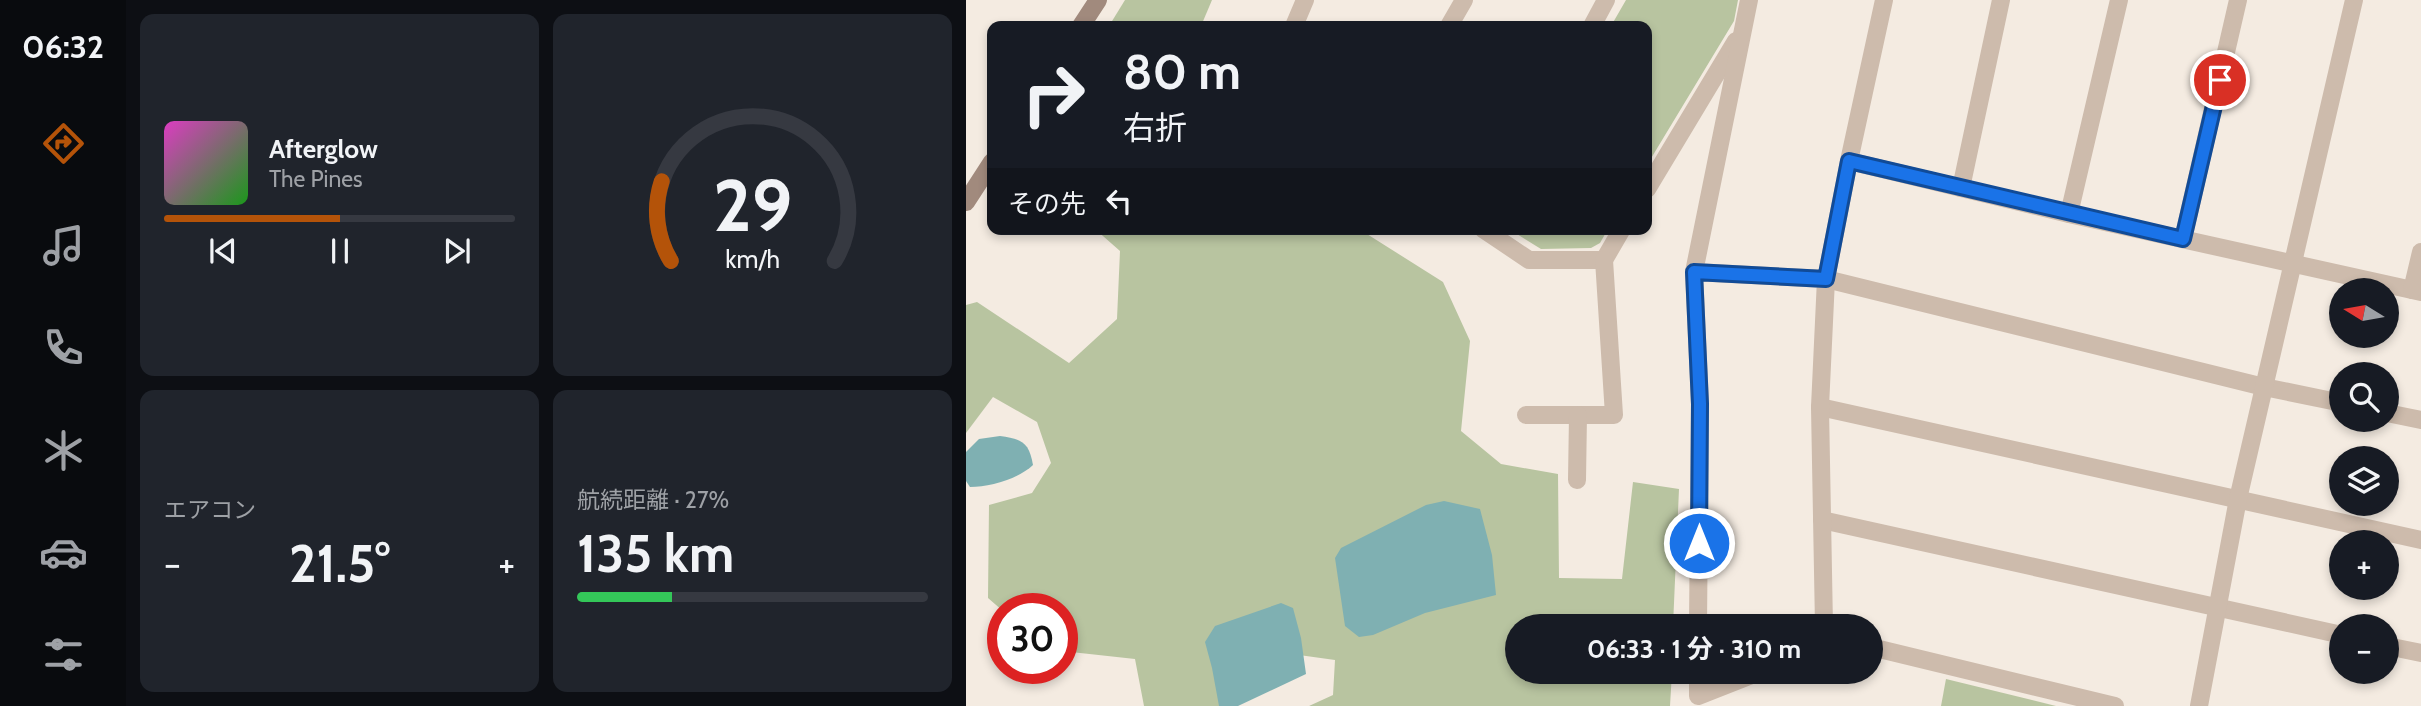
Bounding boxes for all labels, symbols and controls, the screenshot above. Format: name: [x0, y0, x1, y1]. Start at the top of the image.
text: 06:32: [22, 27, 104, 66]
text: 80 m: [1123, 42, 1241, 101]
icon: right: [1008, 49, 1099, 140]
pin: [2190, 50, 2250, 110]
icon: arrive: [2201, 61, 2239, 99]
text: 右折: [1123, 108, 1187, 147]
icon: directions: [39, 119, 88, 168]
text: Afterglow: [269, 133, 378, 165]
text: 29: [713, 162, 792, 250]
text: The Pines: [269, 165, 363, 193]
icon: left: [1100, 182, 1138, 220]
text: その先: [1008, 188, 1086, 220]
icon: music: [39, 221, 88, 270]
icon: previous: [204, 232, 242, 270]
icon: pause: [321, 232, 359, 270]
icon: next: [438, 232, 476, 270]
text: km/h: [725, 244, 780, 274]
north arrow: [2329, 278, 2399, 348]
map controls: [2329, 278, 2399, 684]
icon: phone: [39, 323, 88, 372]
button: search: [2329, 362, 2399, 432]
icon: climate: [39, 426, 88, 475]
button: layers: [2329, 446, 2399, 516]
text: 航続距離 · 27%: [577, 486, 729, 514]
text: エアコン: [164, 496, 256, 524]
position arrow: [1662, 506, 1736, 580]
text: 135 km: [577, 522, 734, 585]
icon: car: [39, 528, 88, 577]
button: +: [2329, 530, 2399, 600]
text: 21.5°: [289, 532, 390, 595]
text: −: [164, 540, 181, 587]
text: +: [498, 540, 515, 587]
speed limit sign: 30: [987, 593, 1078, 684]
button: −: [2329, 614, 2399, 684]
icon: filters: [39, 630, 88, 679]
text: 06:33 · 1 分 · 310 m: [1587, 633, 1801, 665]

